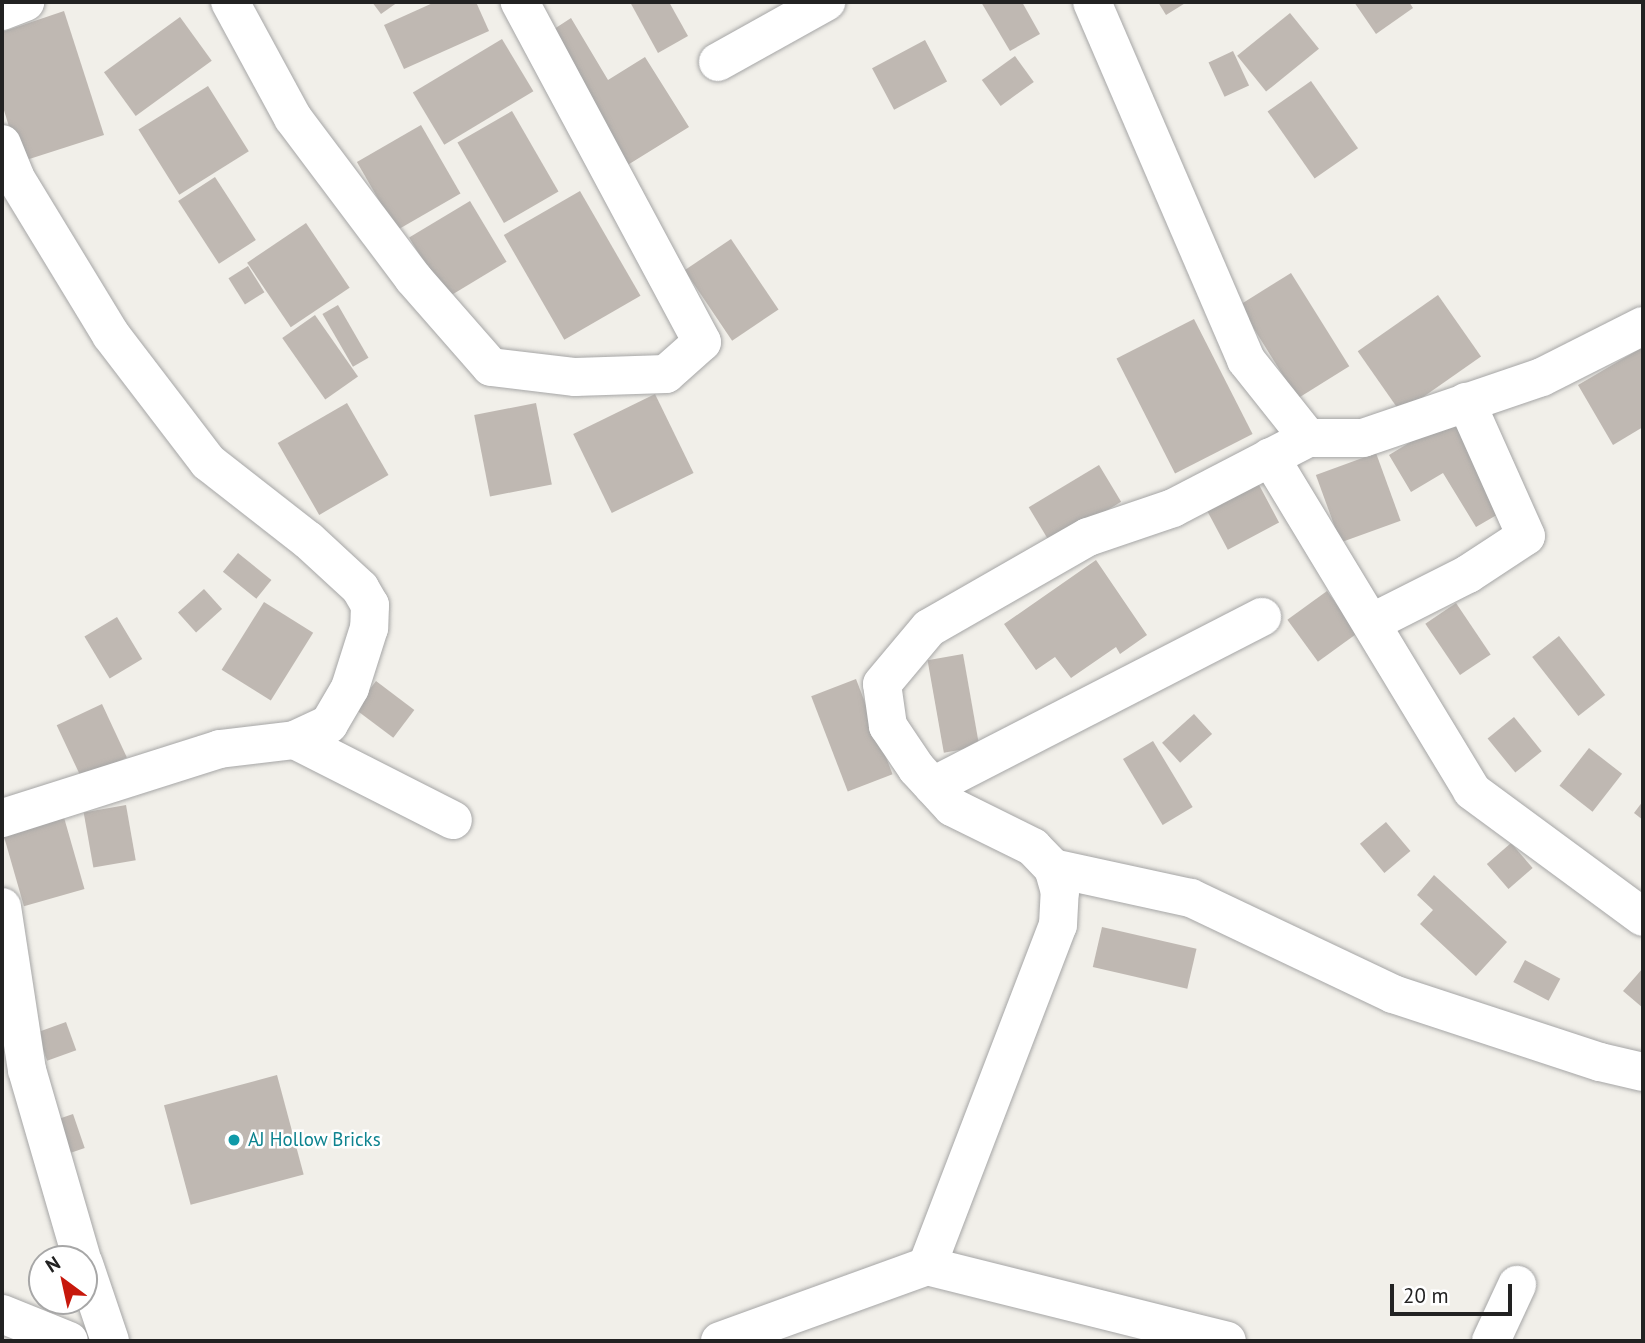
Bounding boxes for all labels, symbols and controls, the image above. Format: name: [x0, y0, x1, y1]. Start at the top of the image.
place label: AJ Hollow Bricks: [248, 1129, 381, 1151]
marker: AJ Hollow Bricks: [226, 1132, 242, 1148]
north arrow: [28, 1245, 98, 1315]
text: N: [41, 1251, 64, 1278]
scale bar: [1393, 1270, 1516, 1314]
text: 20 m: [1403, 1282, 1449, 1309]

